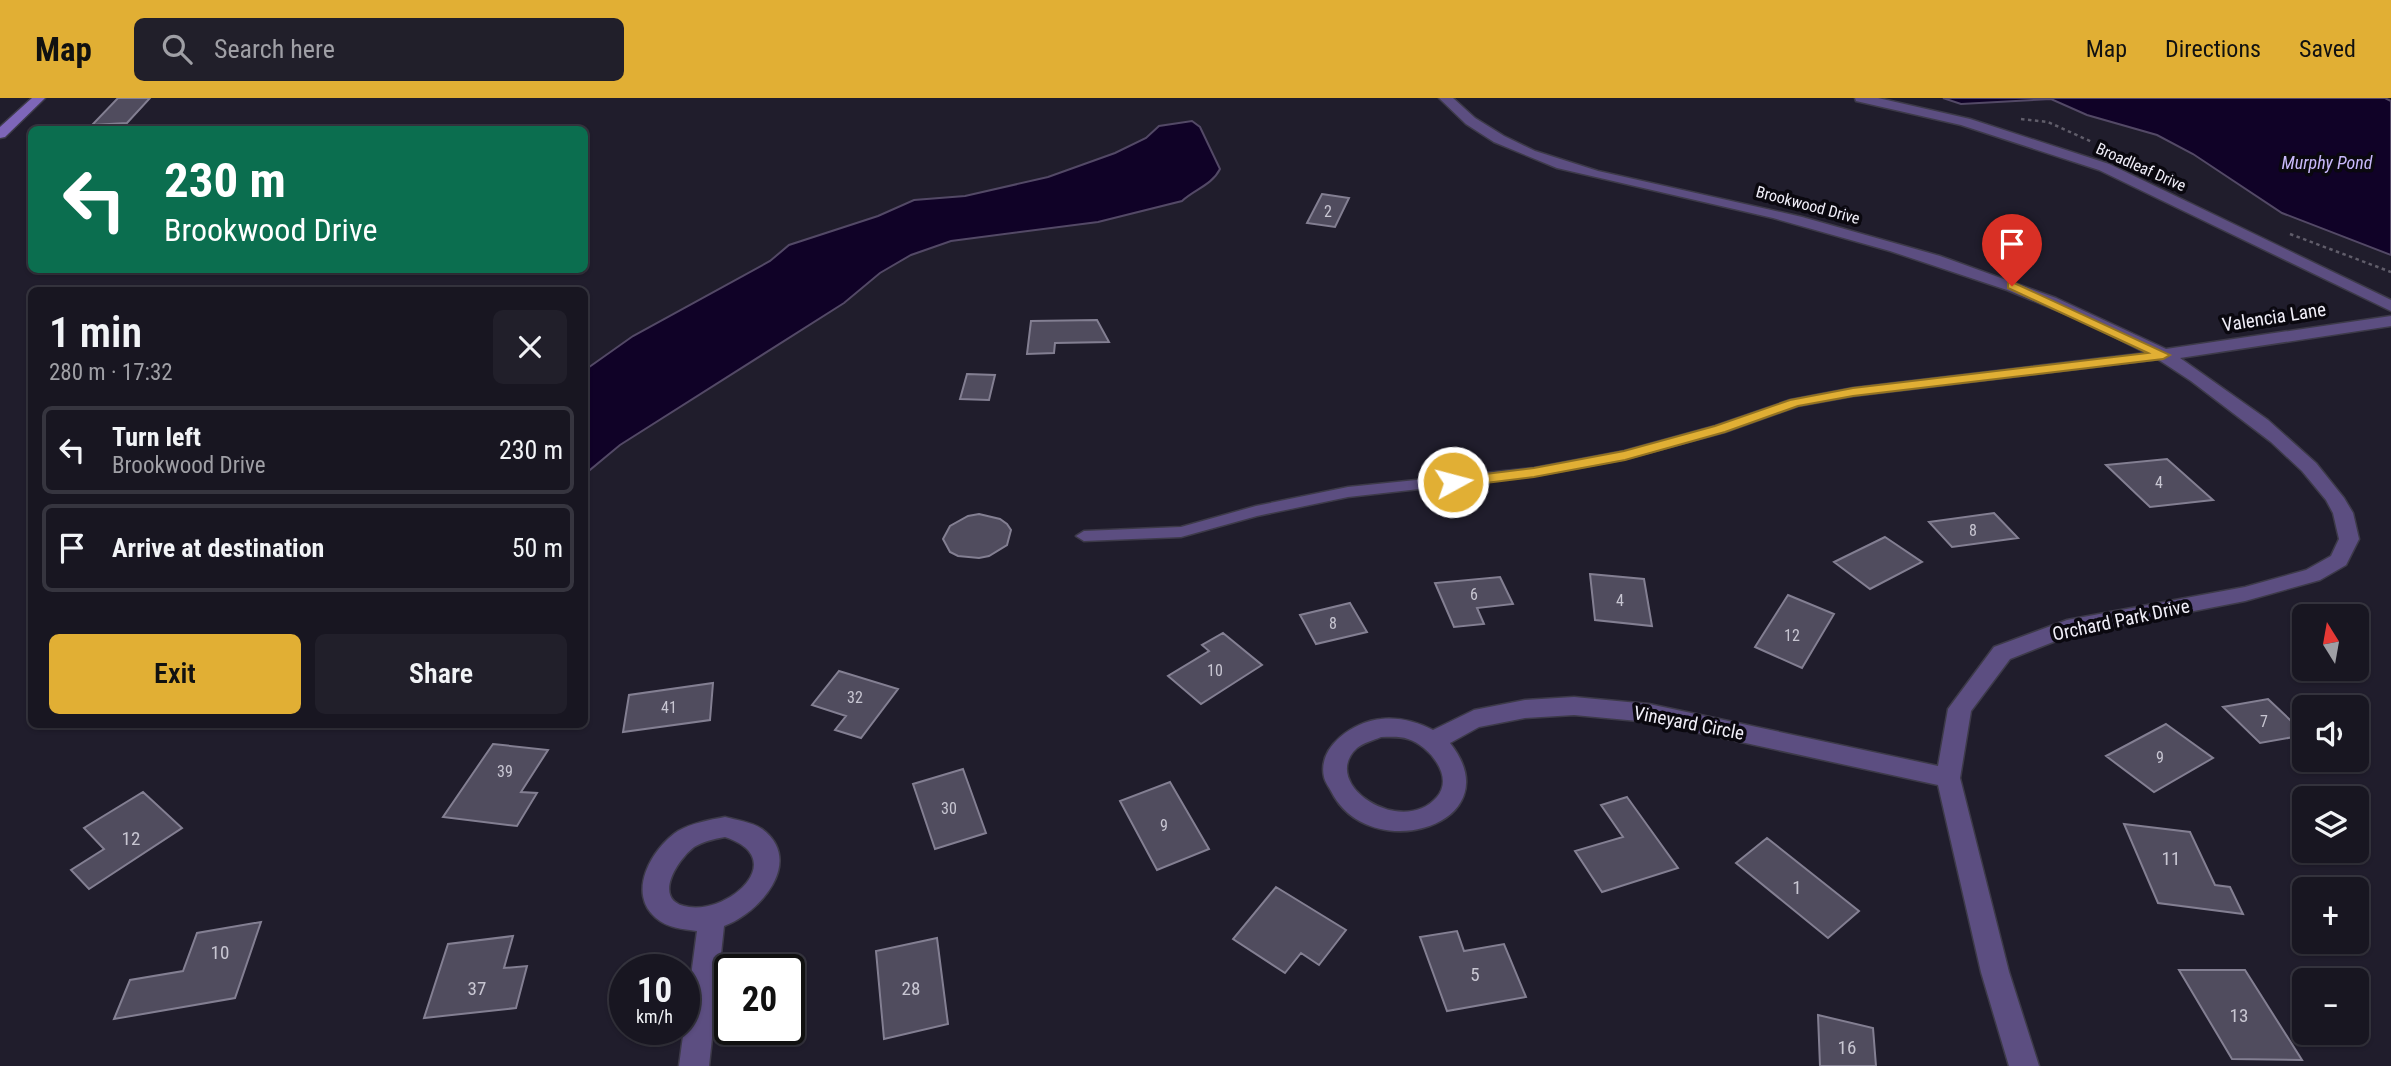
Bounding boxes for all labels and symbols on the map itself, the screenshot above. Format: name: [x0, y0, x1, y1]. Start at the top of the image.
street label: Broadleaf Drive: [2093, 139, 2189, 195]
water label: Murphy Pond: [2282, 152, 2373, 173]
street label: Brookwood Drive: [1754, 182, 1862, 228]
house number: 2: [1324, 202, 1332, 221]
pin: [1982, 214, 2042, 286]
street label: Valencia Lane: [2221, 297, 2328, 337]
position arrow: [1416, 445, 1490, 519]
house number: 4: [2155, 473, 2163, 492]
house number: 8: [1969, 521, 1977, 540]
house number: 6: [1470, 585, 1478, 604]
house number: 4: [1616, 591, 1624, 610]
street label: Orchard Park Drive: [2050, 594, 2192, 646]
north arrow: [2292, 604, 2370, 681]
house number: 8: [1329, 614, 1337, 633]
house number: 12: [1784, 626, 1800, 645]
house number: 10: [1207, 661, 1223, 680]
house number: 32: [847, 688, 863, 707]
house number: 41: [661, 698, 677, 717]
street label: Vineyard Circle: [1632, 701, 1746, 745]
house number: 7: [2260, 712, 2268, 731]
house number: 9: [2156, 748, 2164, 767]
house number: 39: [497, 762, 513, 781]
house number: 30: [941, 799, 957, 818]
house number: 9: [1160, 816, 1168, 835]
house number: 12: [122, 827, 140, 850]
house number: 11: [2162, 847, 2180, 870]
house number: 1: [1792, 876, 1802, 899]
house number: 10: [211, 941, 229, 964]
speed limit sign: 20: [714, 954, 805, 1045]
house number: 5: [1470, 963, 1480, 986]
house number: 37: [468, 977, 486, 1000]
house number: 28: [902, 977, 920, 1000]
house number: 13: [2230, 1004, 2248, 1027]
house number: 16: [1838, 1036, 1856, 1059]

